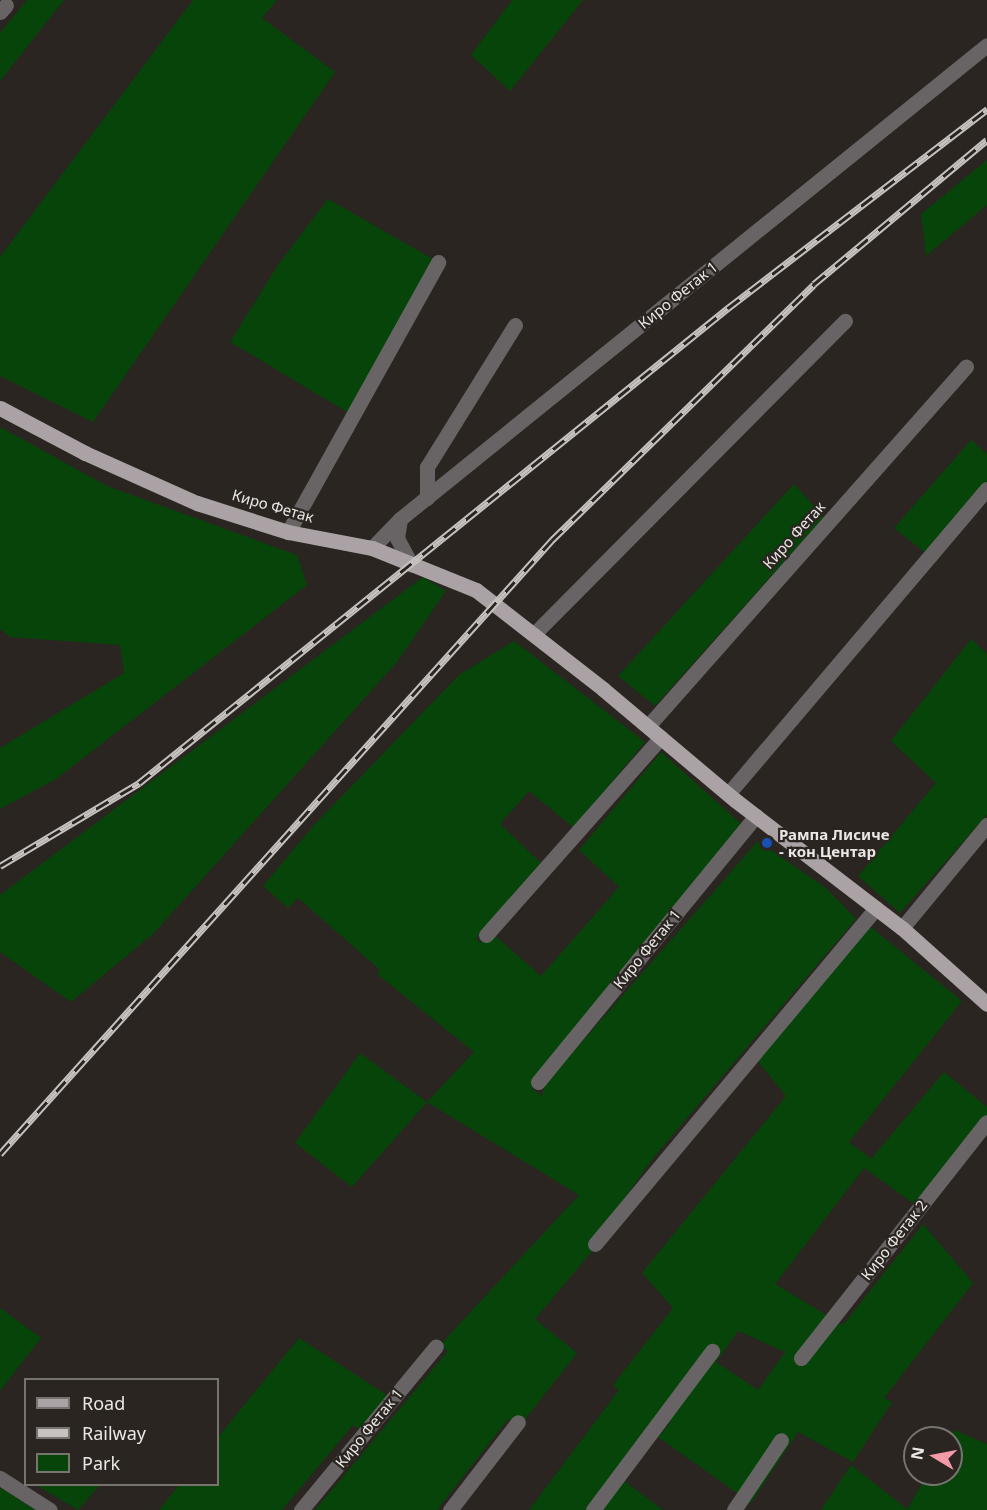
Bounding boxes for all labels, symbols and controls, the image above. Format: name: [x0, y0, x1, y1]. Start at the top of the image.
street label: Киро Фетак 1: [635, 258, 721, 332]
street label: Киро Фетак: [230, 486, 316, 526]
street label: Киро Фетак: [759, 498, 829, 572]
place label: Рампа Лисиче - кон Центар: [779, 825, 889, 860]
marker: Рампа Лисиче - кон Центар: [760, 836, 774, 850]
street label: Киро Фетак 1: [610, 906, 684, 992]
street label: Киро Фетак 2: [857, 1196, 931, 1284]
legend: [24, 1378, 219, 1486]
street label: Киро Фетак 1: [332, 1385, 406, 1471]
text: Road: [82, 1391, 125, 1415]
text: Railway: [82, 1421, 146, 1445]
north arrow: [903, 1426, 963, 1486]
text: N: [905, 1445, 929, 1462]
text: Park: [82, 1451, 120, 1475]

